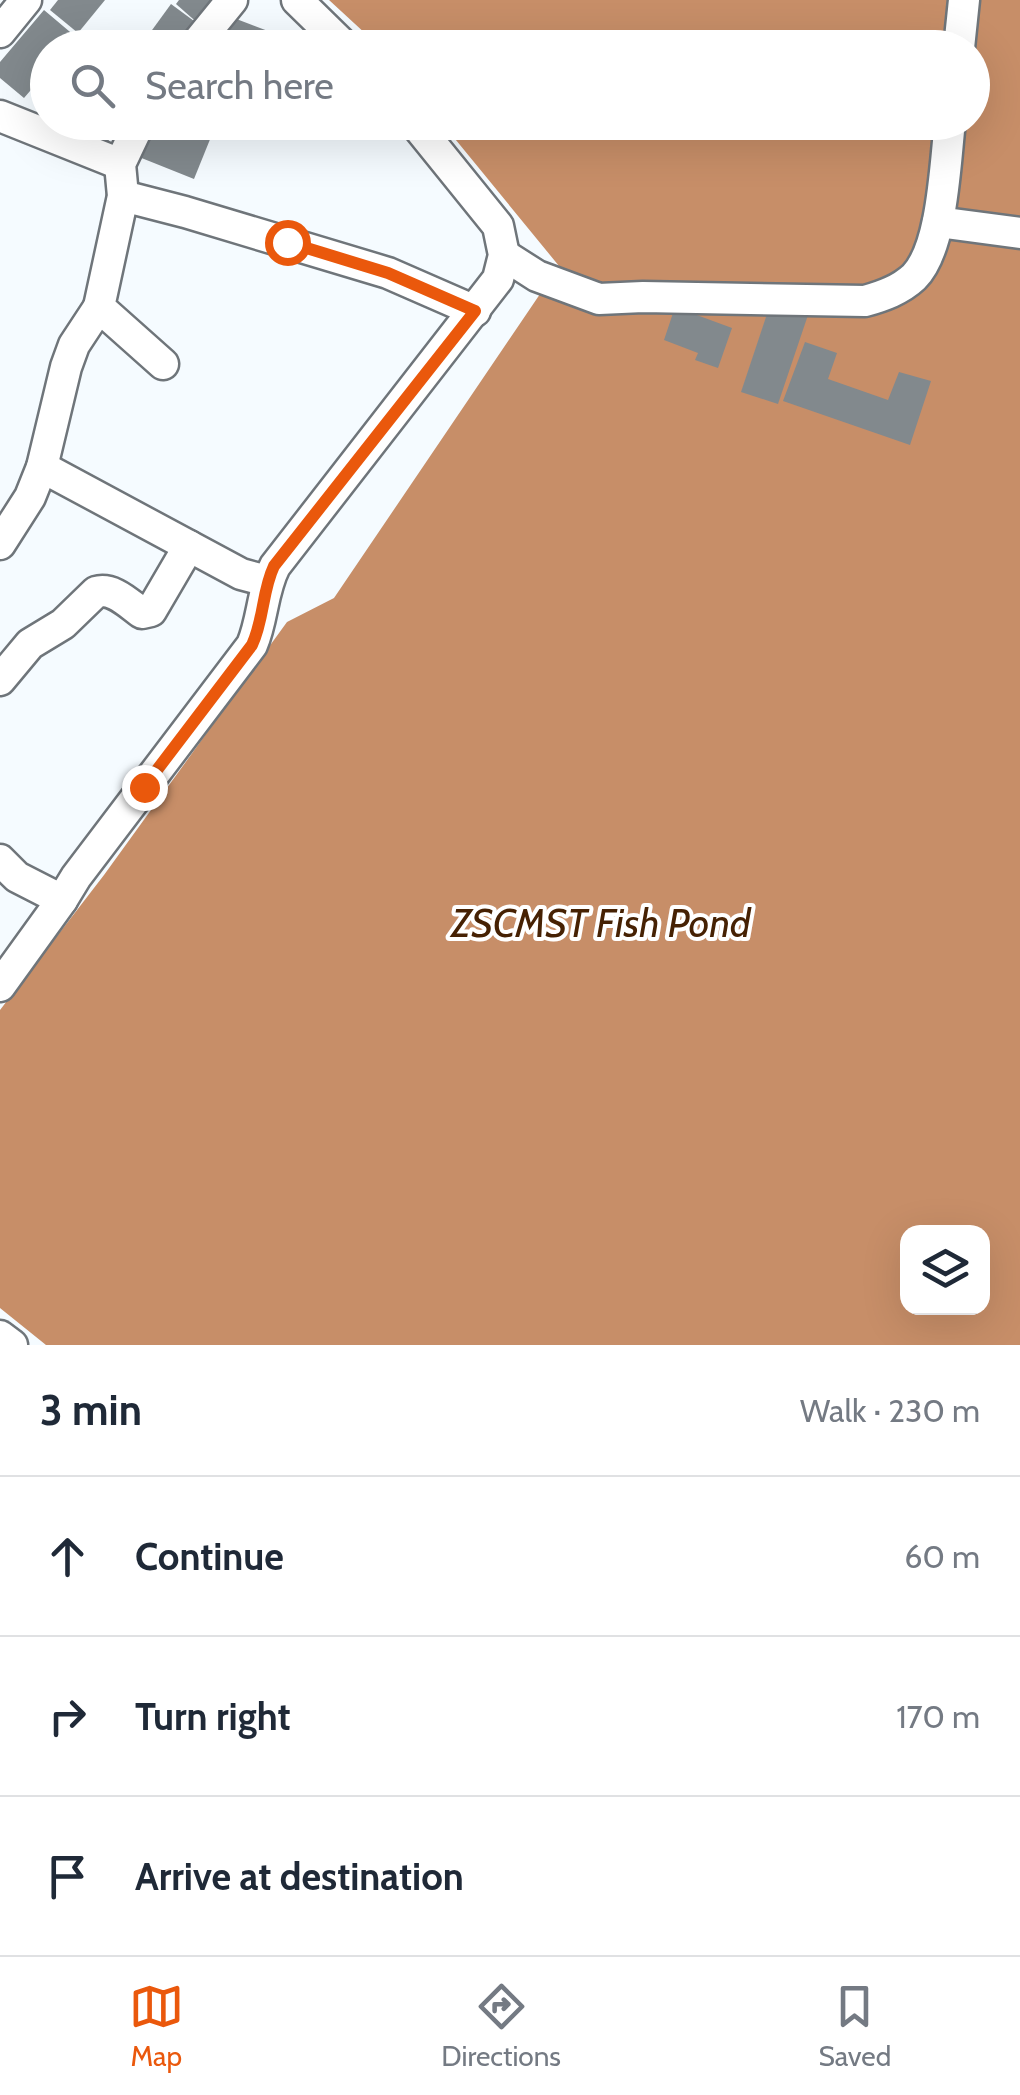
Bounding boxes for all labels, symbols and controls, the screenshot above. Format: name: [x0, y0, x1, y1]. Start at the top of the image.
search box: [30, 30, 990, 140]
icon: search: [65, 58, 120, 113]
text: Search here: [145, 62, 334, 109]
route start: [265, 220, 311, 266]
route end: [122, 765, 168, 811]
water label: ZSCMST Fish Pond: [449, 898, 752, 947]
map controls: [900, 1225, 990, 1315]
button: layers: [900, 1225, 990, 1315]
text: 3 min: [40, 1384, 142, 1436]
text: Walk · 230 m: [800, 1391, 980, 1430]
icon: ahead: [40, 1529, 95, 1584]
text: Continue: [135, 1533, 284, 1580]
text: 60 m: [904, 1537, 980, 1576]
icon: right: [40, 1689, 95, 1744]
text: Turn right: [135, 1693, 291, 1740]
text: 170 m: [896, 1697, 980, 1736]
icon: arrive: [40, 1849, 95, 1904]
text: Arrive at destination: [135, 1853, 464, 1900]
tab: Map: [129, 1979, 184, 2073]
tab: Directions: [441, 1979, 561, 2073]
tab: Saved: [819, 1979, 891, 2073]

